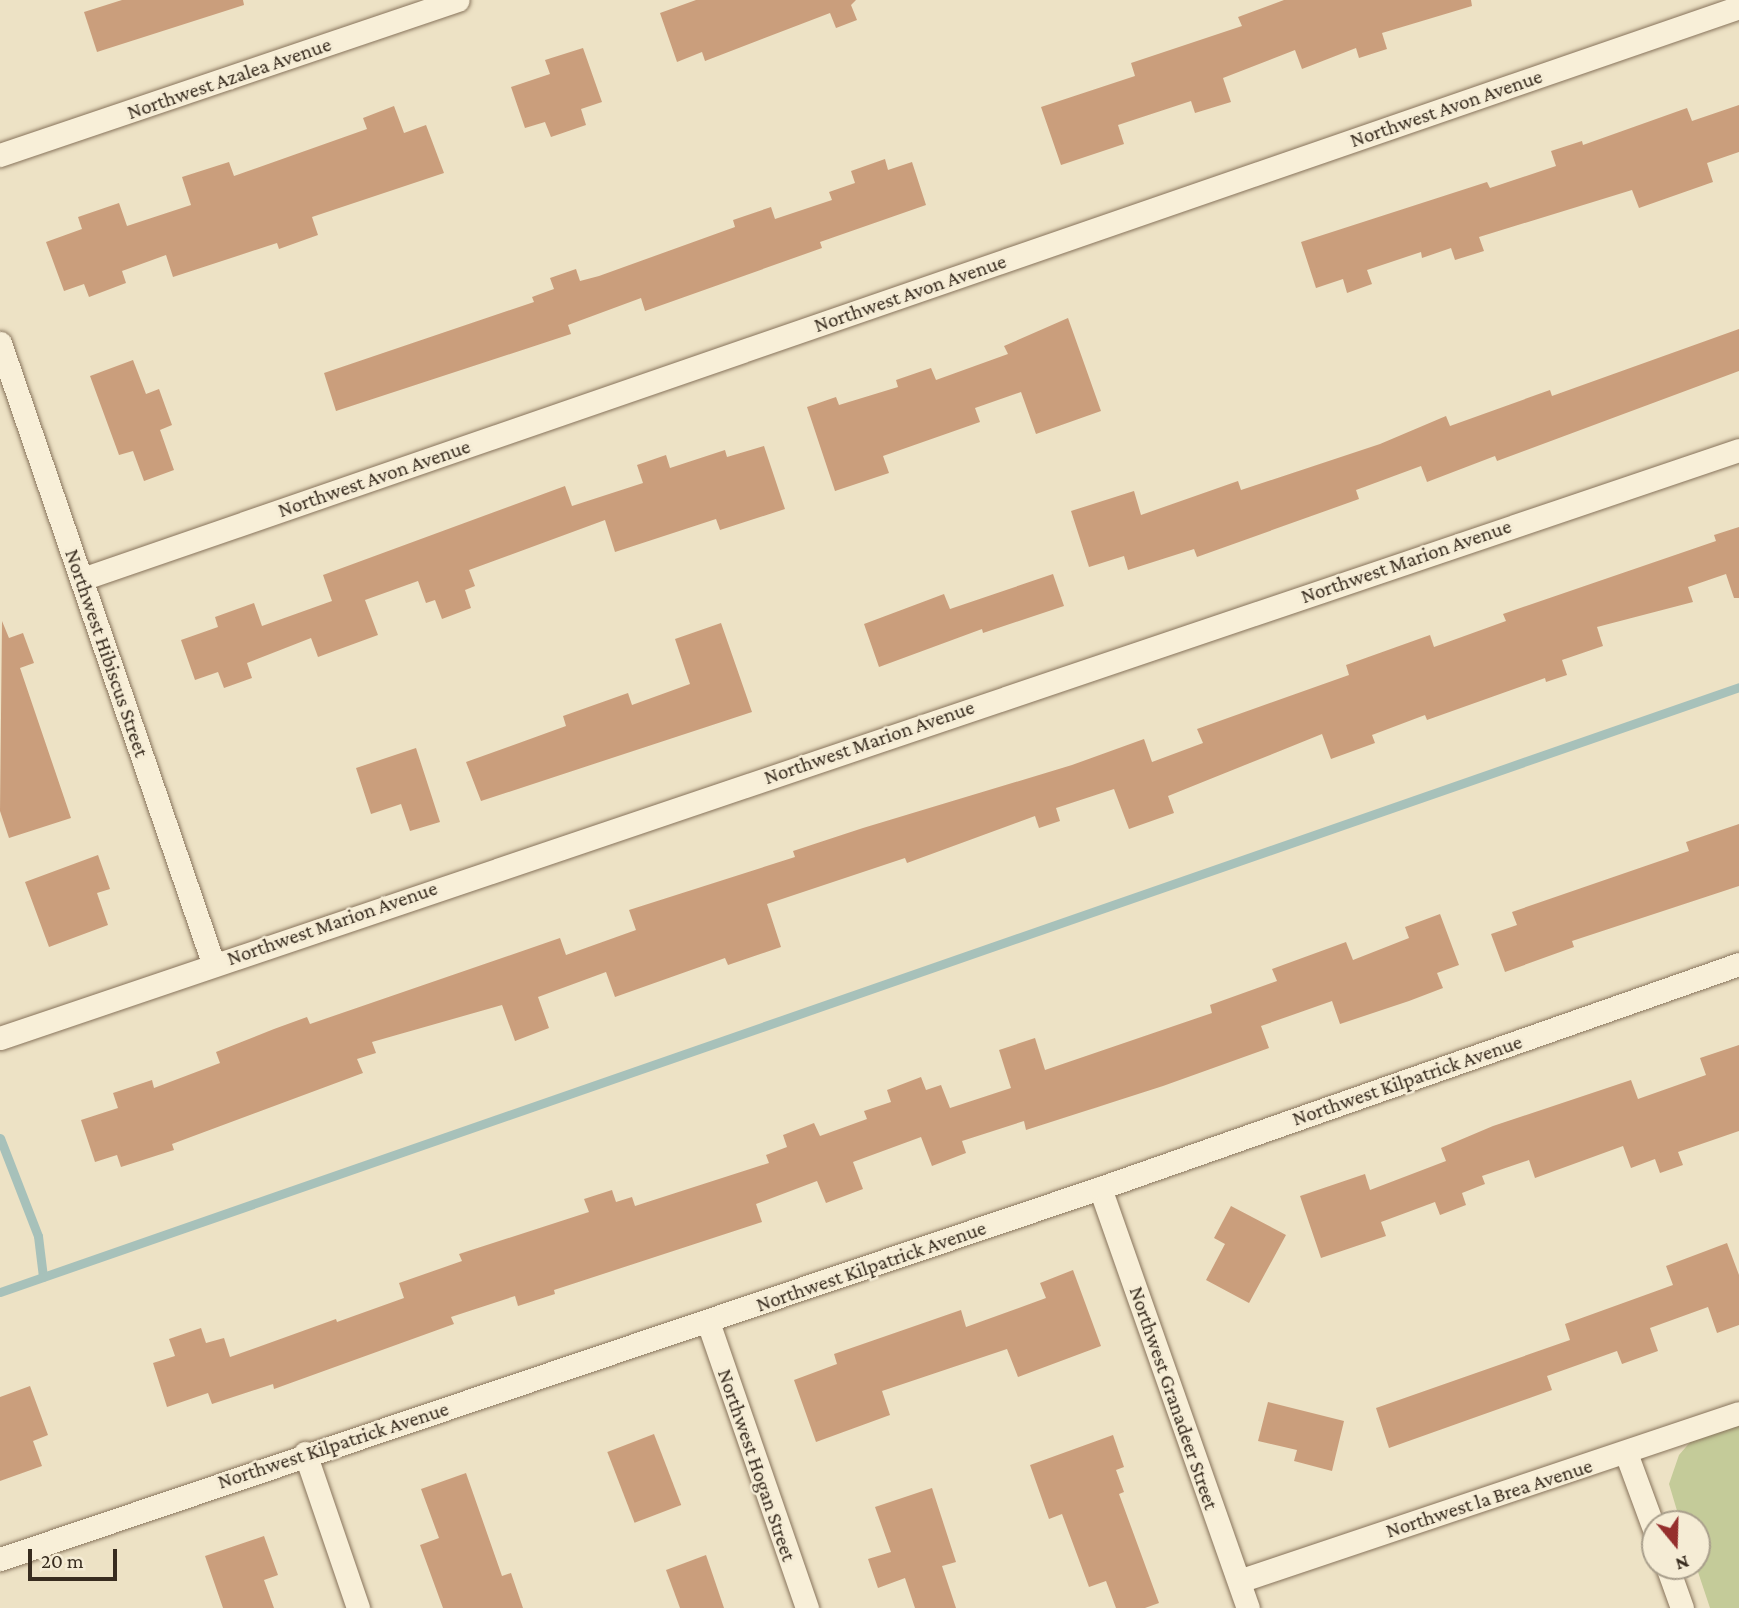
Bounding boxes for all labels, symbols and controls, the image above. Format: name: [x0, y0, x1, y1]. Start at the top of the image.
street label: Northwest Azalea Avenue: [124, 31, 334, 125]
street label: Northwest Avon Avenue: [1346, 63, 1546, 153]
street label: Northwest Avon Avenue: [810, 248, 1010, 338]
street label: Northwest Avon Avenue: [274, 433, 474, 523]
street label: Northwest Marion Avenue: [1297, 513, 1515, 609]
street label: Northwest Hibiscus Street: [60, 546, 154, 760]
street label: Northwest Marion Avenue: [760, 694, 978, 790]
street label: Northwest Marion Avenue: [223, 875, 441, 971]
street label: Northwest Kilpatrick Avenue: [1289, 1029, 1525, 1131]
street label: Northwest Kilpatrick Avenue: [753, 1215, 989, 1317]
street label: Northwest Granadeer Street: [1124, 1283, 1224, 1513]
street label: Northwest Hogan Street: [712, 1366, 802, 1564]
street label: Northwest Kilpatrick Avenue: [214, 1396, 452, 1494]
street label: Northwest la Brea Avenue: [1382, 1453, 1596, 1543]
north arrow: [1641, 1510, 1711, 1580]
scale bar: [32, 1534, 121, 1578]
text: 20 m: [41, 1549, 84, 1573]
text: N: [1673, 1551, 1692, 1575]

